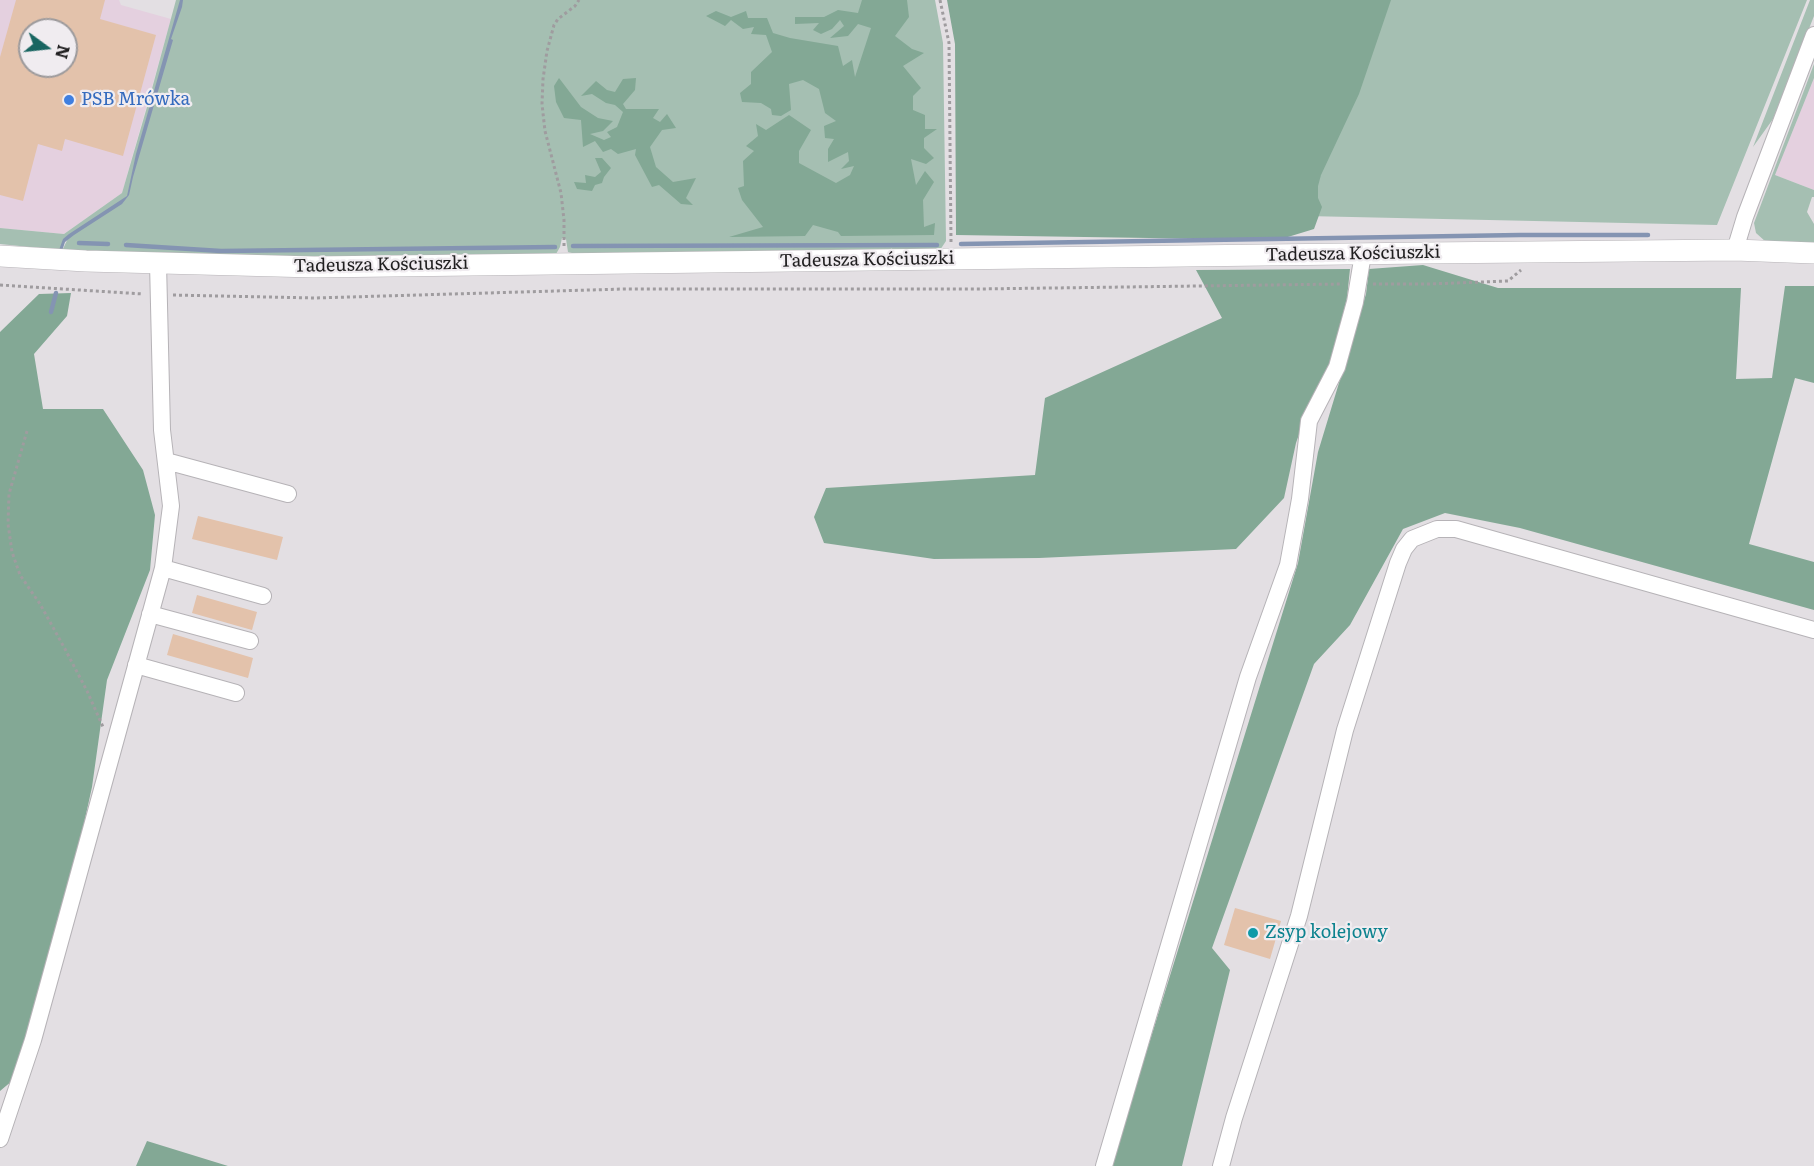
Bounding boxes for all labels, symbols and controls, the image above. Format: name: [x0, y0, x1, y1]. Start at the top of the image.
north arrow: [18, 18, 78, 78]
text: N: [50, 43, 77, 62]
place label: PSB Mrówka: [81, 89, 190, 111]
marker: PSB Mrówka: [62, 93, 76, 107]
street label: Tadeusza Kościuszki: [1265, 242, 1441, 266]
street label: Tadeusza Kościuszki: [779, 248, 955, 272]
street label: Tadeusza Kościuszki: [293, 253, 469, 277]
place label: Zsyp kolejowy: [1265, 922, 1388, 944]
marker: Zsyp kolejowy: [1246, 926, 1260, 940]

